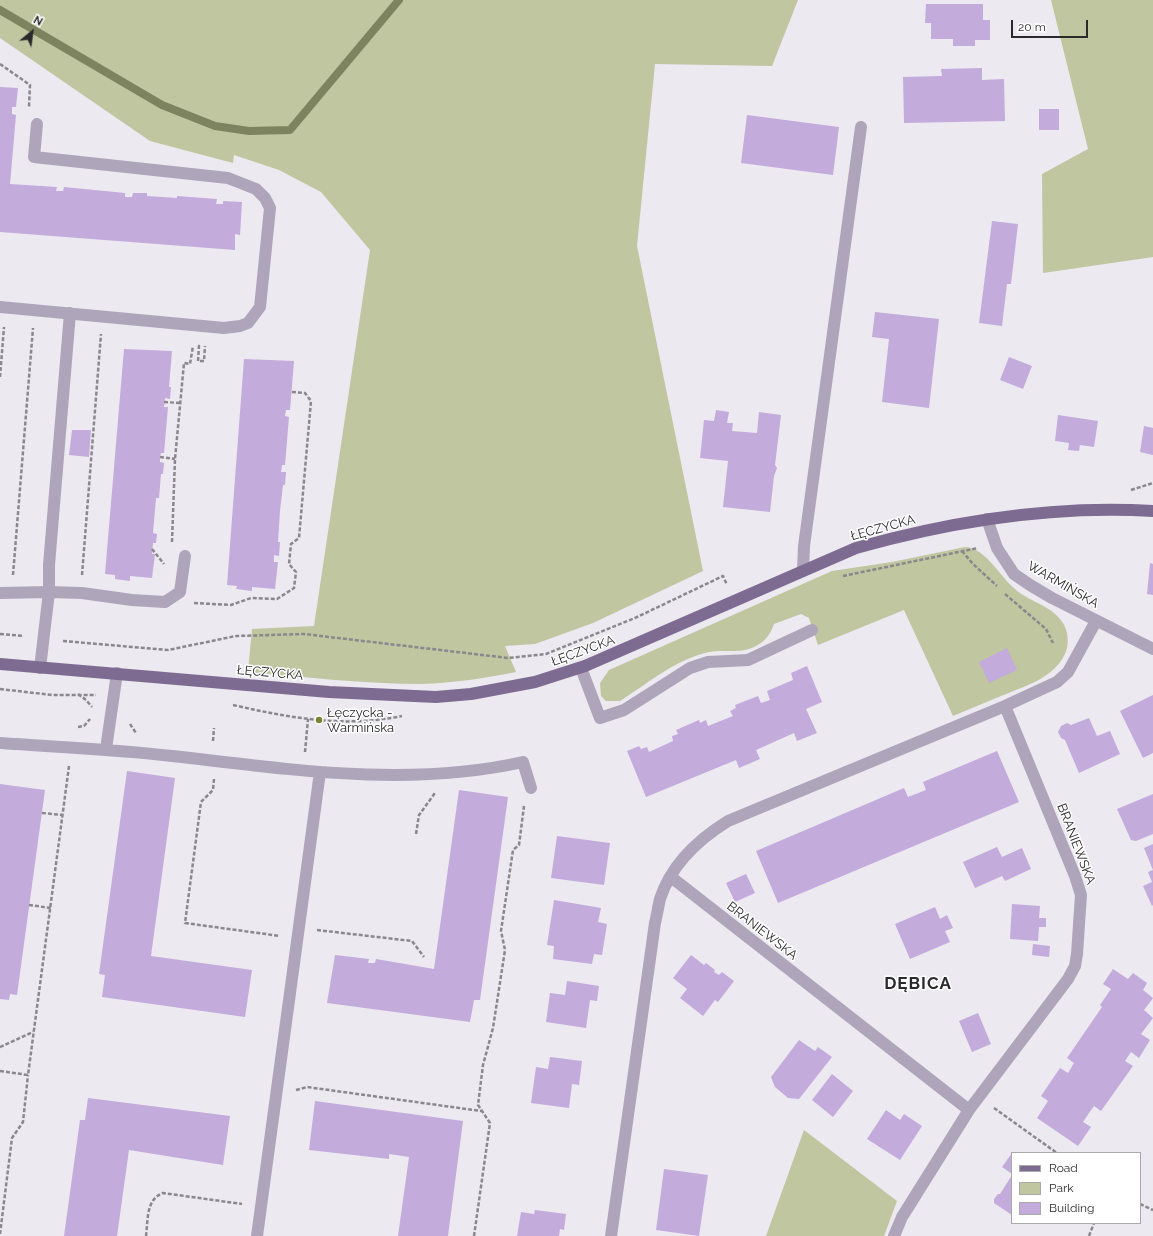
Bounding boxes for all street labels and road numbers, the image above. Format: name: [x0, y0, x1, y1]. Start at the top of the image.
street label: ŁĘCZYCKA: [849, 512, 917, 544]
street label: WARMIŃSKA: [1025, 558, 1101, 612]
street label: ŁĘCZYCKA: [549, 632, 617, 670]
street label: ŁĘCZYCKA: [236, 662, 304, 684]
street label: BRANIEWSKA: [1053, 801, 1099, 887]
street label: BRANIEWSKA: [724, 899, 800, 963]

